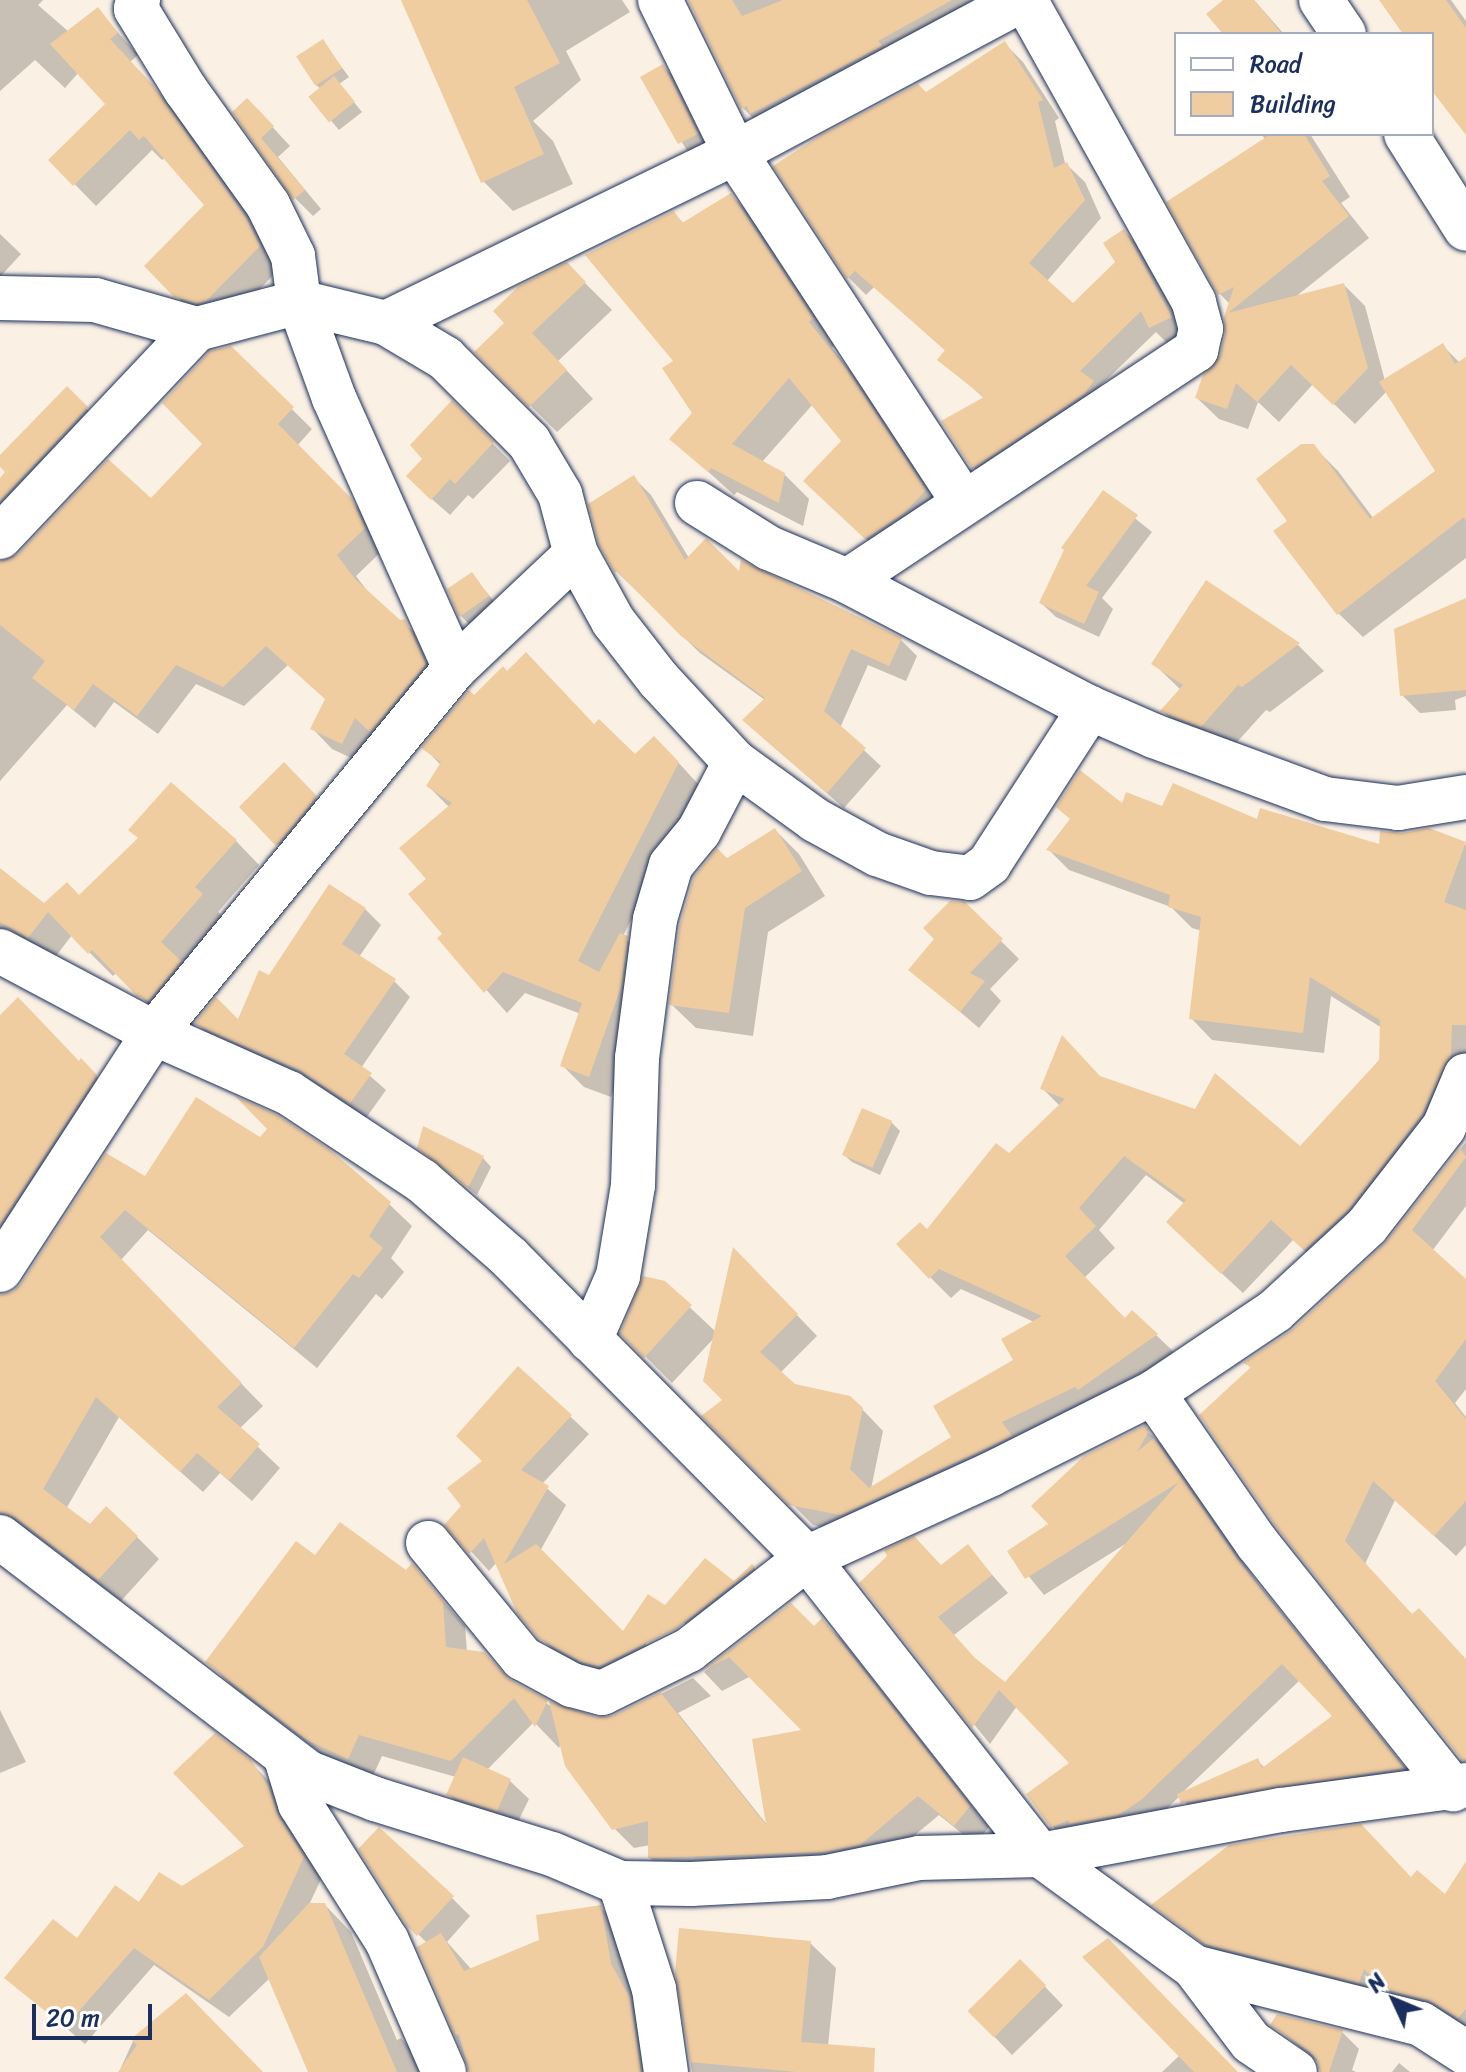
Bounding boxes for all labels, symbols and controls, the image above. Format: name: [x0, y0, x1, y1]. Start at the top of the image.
legend: [1174, 32, 1434, 136]
text: Road: [1250, 43, 1301, 85]
text: Building: [1250, 83, 1336, 125]
north arrow: [1354, 1960, 1434, 2040]
text: N: [1357, 1964, 1396, 2002]
scale bar: [36, 1988, 156, 2038]
text: 20 m: [46, 1997, 100, 2039]

